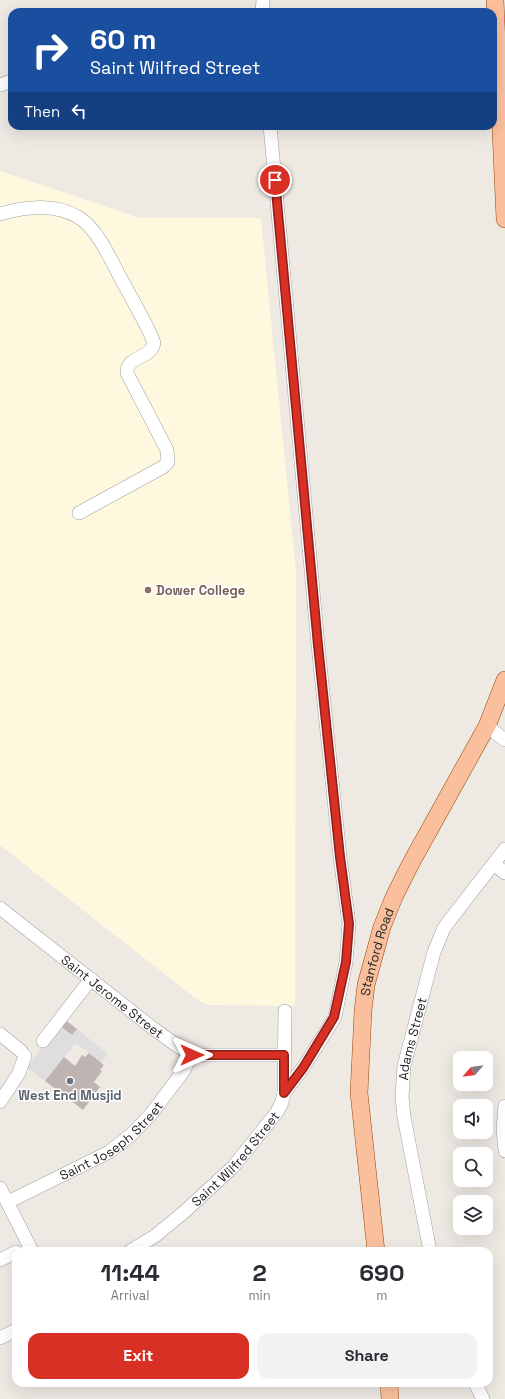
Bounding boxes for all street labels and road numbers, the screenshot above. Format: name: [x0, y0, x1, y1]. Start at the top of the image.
street label: Stanford Road: [357, 905, 398, 997]
street label: Saint Jerome Street: [57, 951, 167, 1042]
street label: Adams Street: [395, 995, 431, 1081]
street label: Saint Joseph Street: [57, 1098, 167, 1184]
street label: Saint Wilfred Street: [188, 1108, 283, 1210]

